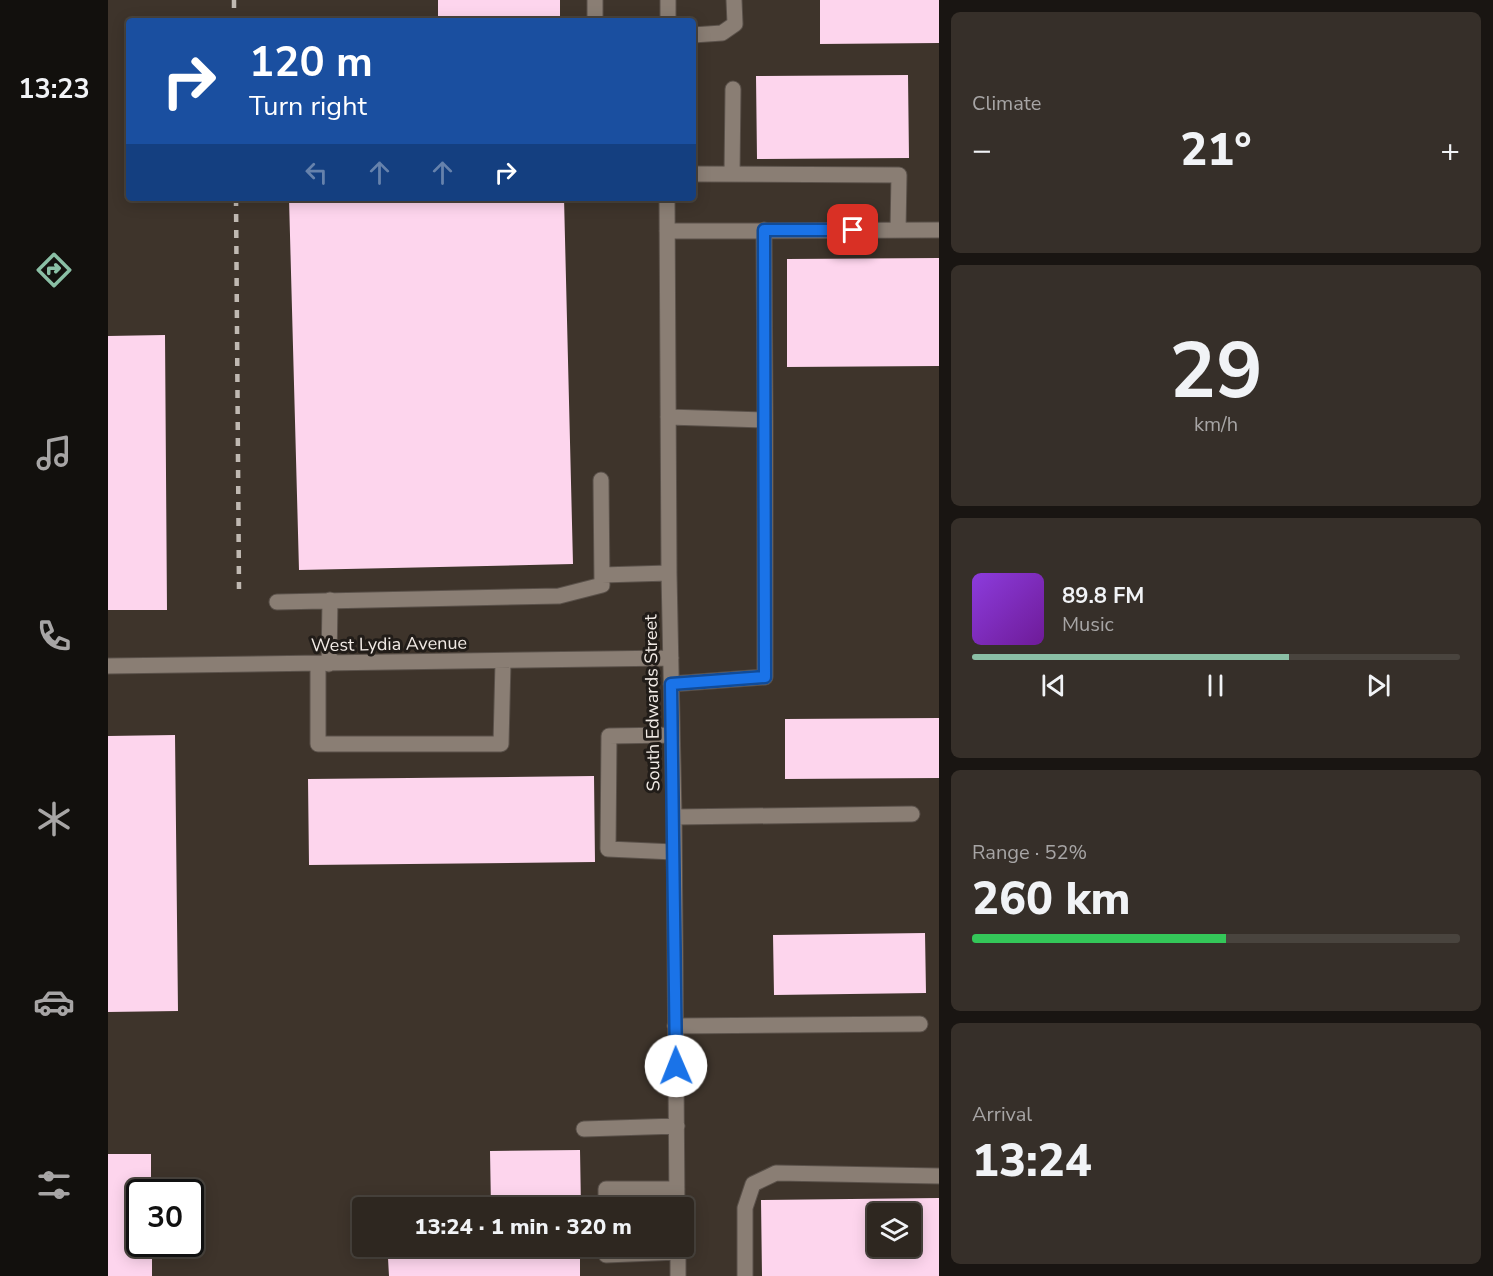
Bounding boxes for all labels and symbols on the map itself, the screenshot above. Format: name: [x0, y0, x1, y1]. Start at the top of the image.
pin: [827, 204, 878, 255]
street label: South Edwards Street: [638, 614, 666, 792]
street label: West Lydia Avenue: [311, 631, 467, 657]
position arrow: [644, 1034, 708, 1098]
speed limit sign: 30: [126, 1179, 204, 1257]

